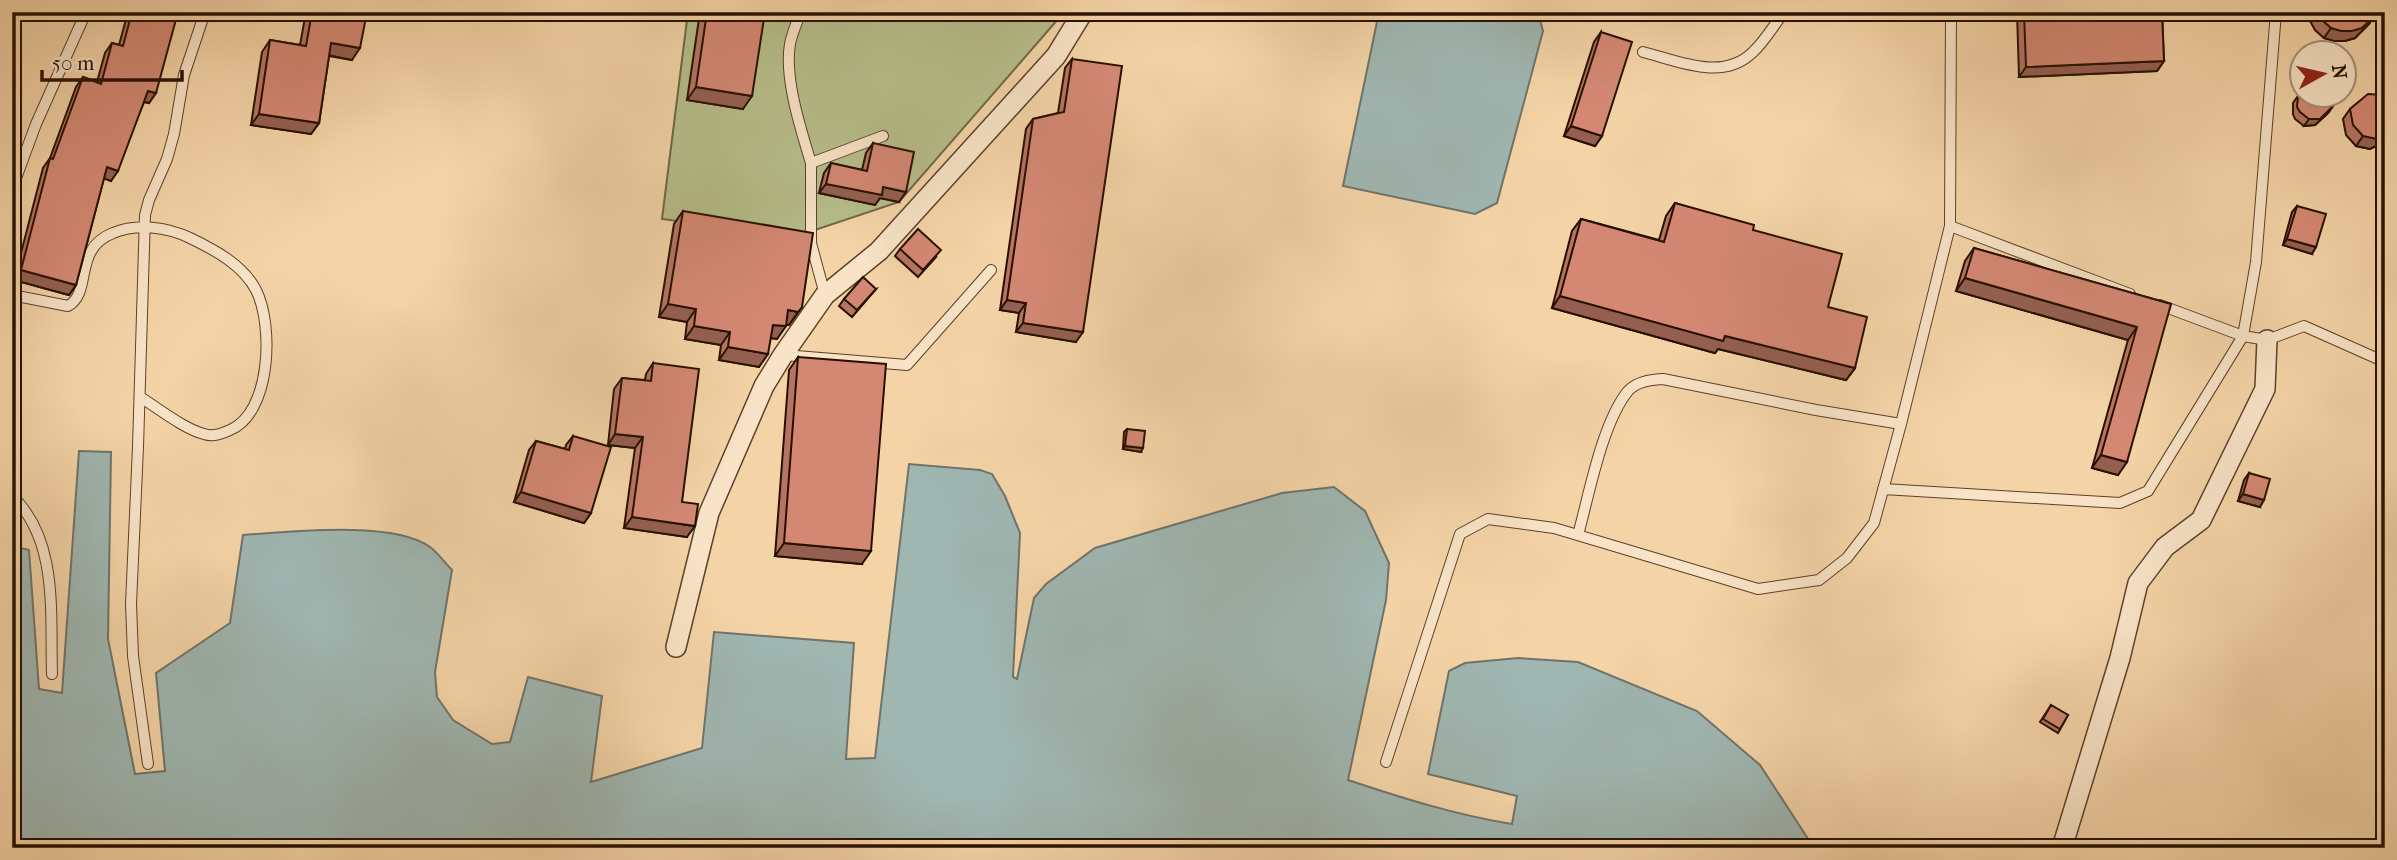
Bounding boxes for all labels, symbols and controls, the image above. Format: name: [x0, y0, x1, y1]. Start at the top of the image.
scale bar: [42, 38, 182, 82]
north arrow: [2288, 38, 2358, 108]
text: 50 m: [52, 51, 95, 75]
text: N: [2327, 63, 2351, 81]

